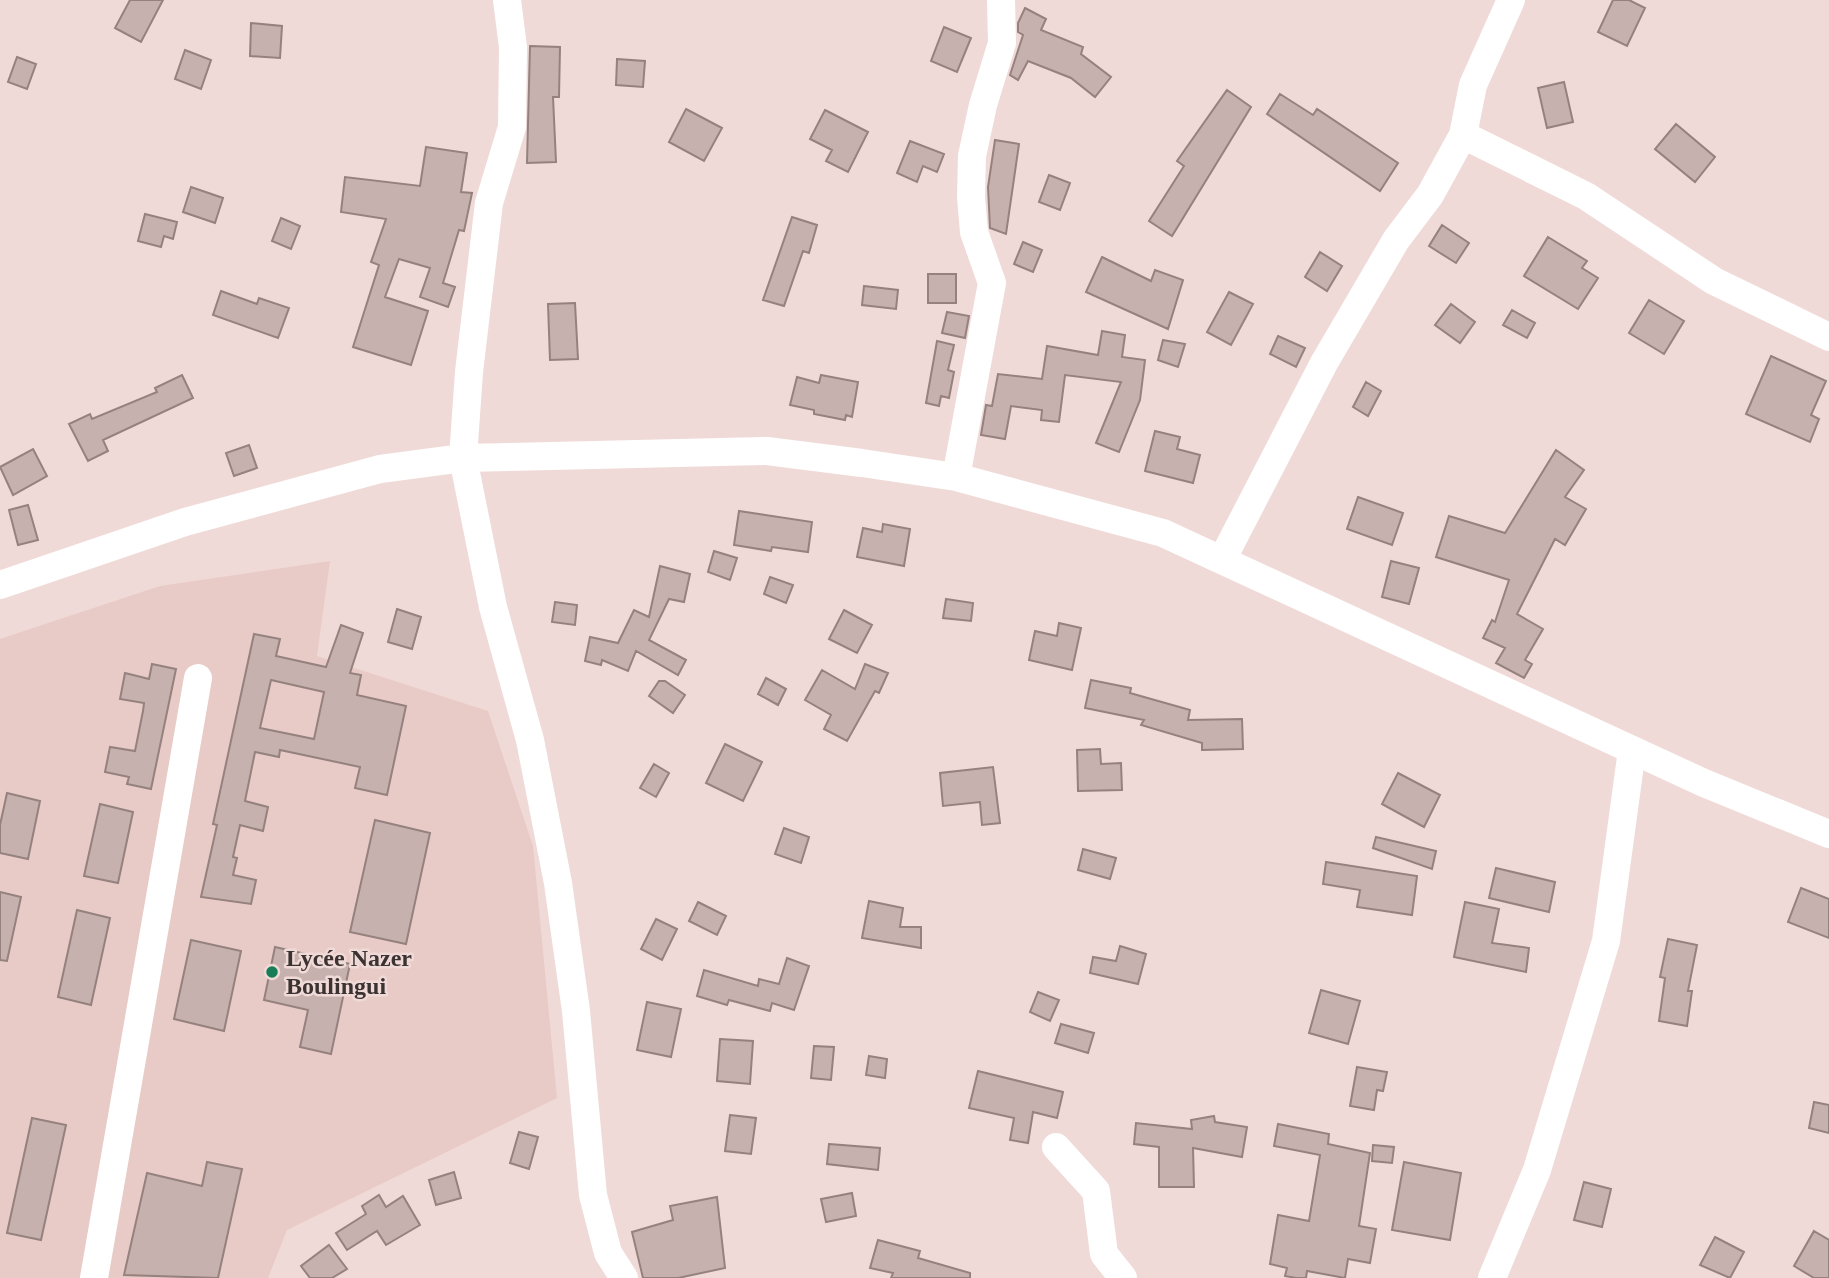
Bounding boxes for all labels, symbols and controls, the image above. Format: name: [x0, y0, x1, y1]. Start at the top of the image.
place label: Lycée Nazer Boulingui: [286, 945, 412, 999]
marker: Lycée Nazer Boulingui: [264, 964, 280, 980]

